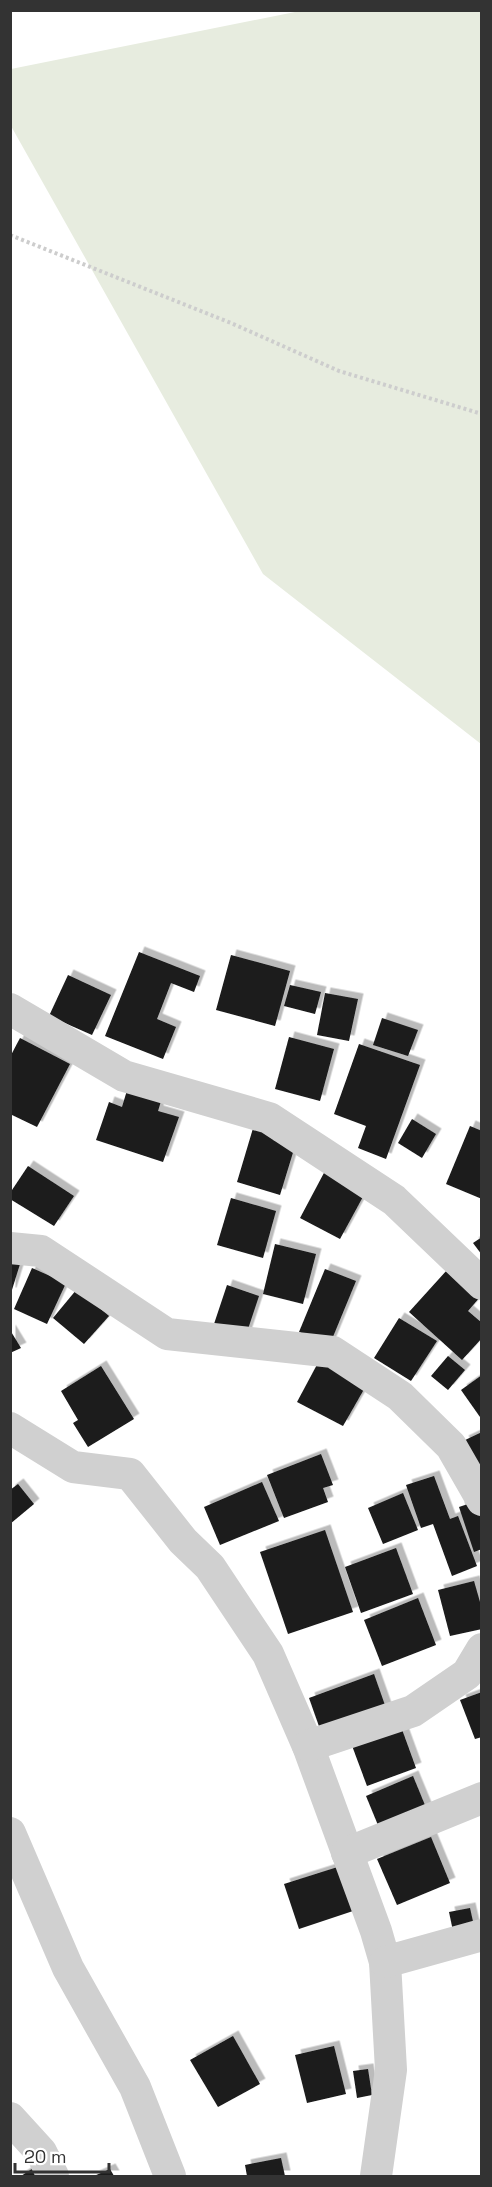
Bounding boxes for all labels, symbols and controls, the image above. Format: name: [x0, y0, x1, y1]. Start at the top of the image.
scale bar: [15, 2136, 110, 2174]
text: 20 m: [24, 2145, 67, 2168]

